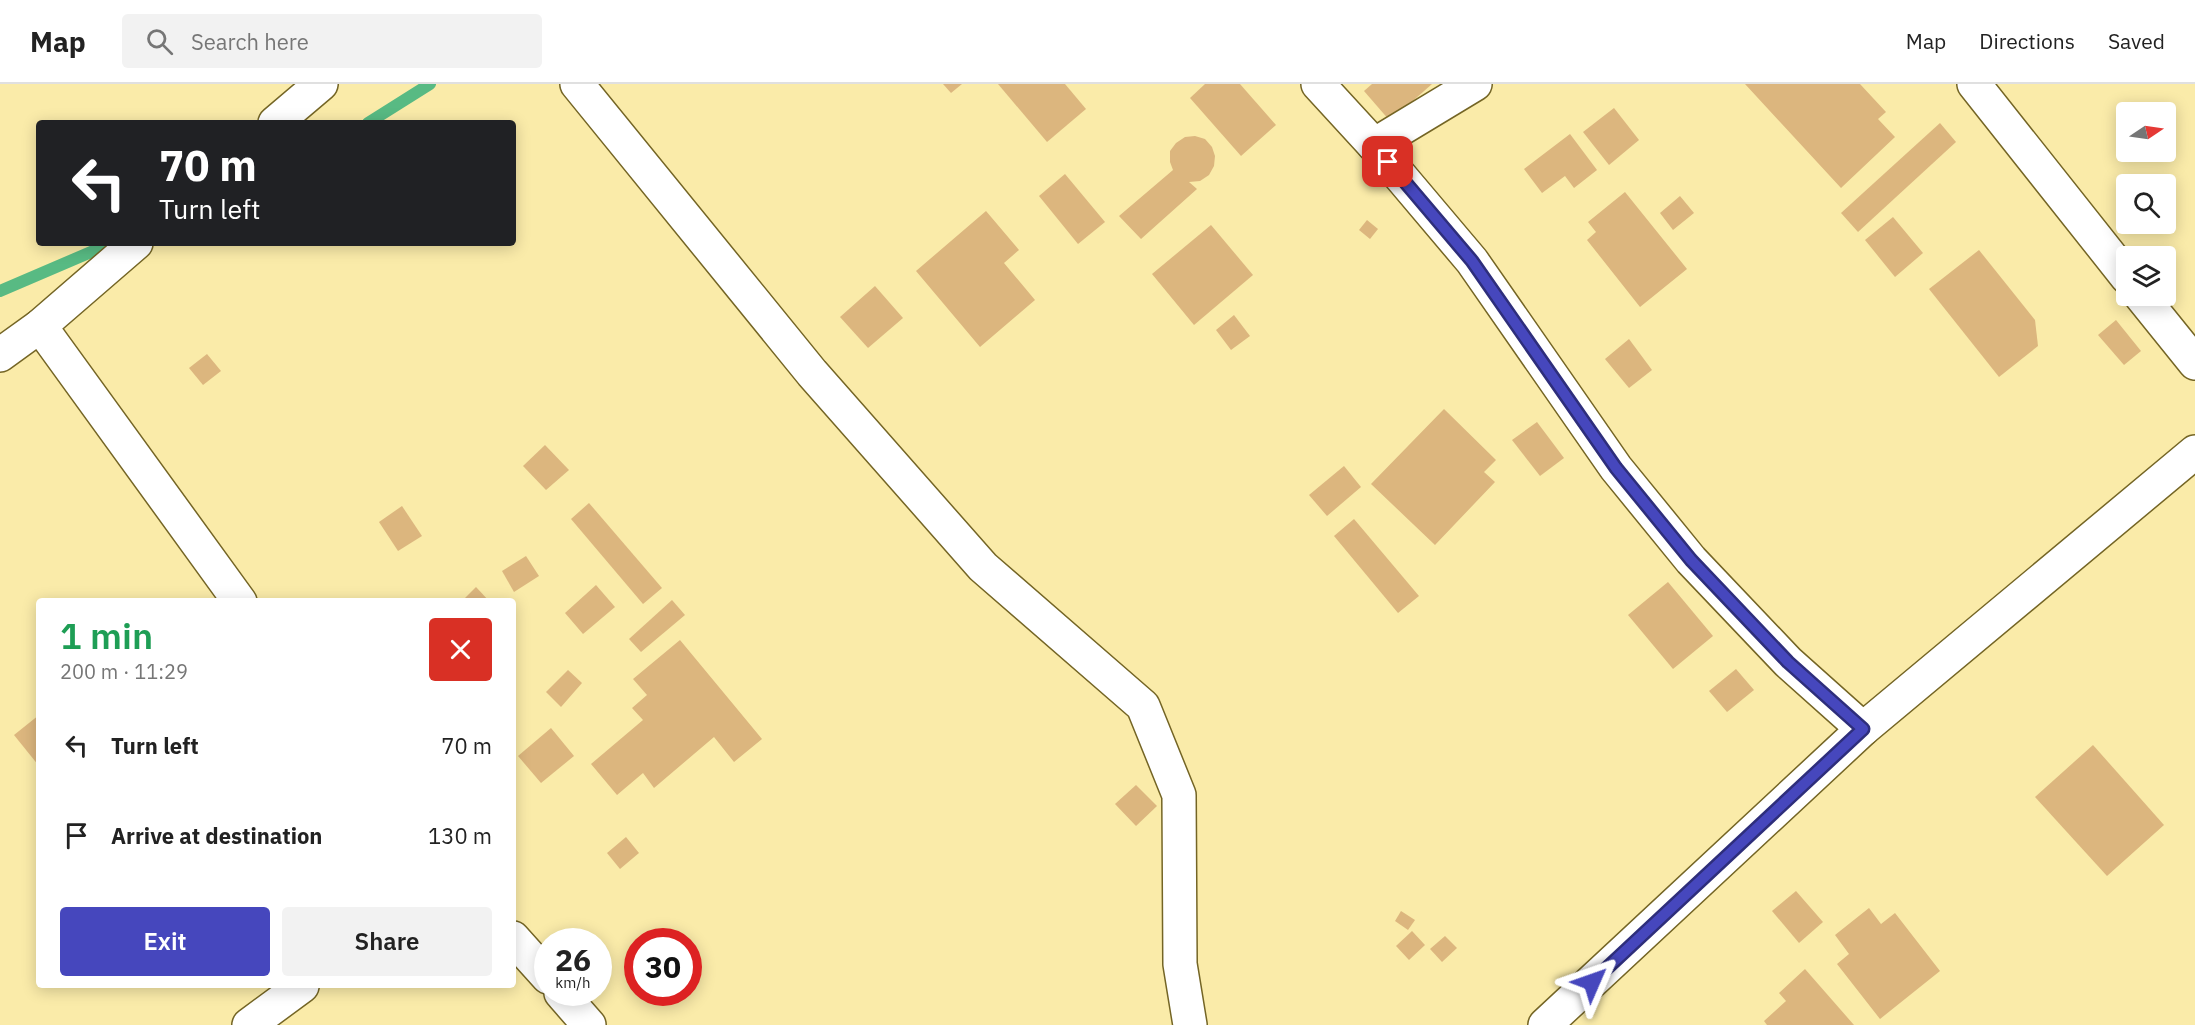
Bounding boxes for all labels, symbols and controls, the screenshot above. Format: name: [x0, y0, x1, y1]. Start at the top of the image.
search box: [122, 14, 542, 68]
text: Map: [30, 23, 86, 60]
icon: search: [143, 25, 176, 58]
text: Search here: [191, 27, 309, 56]
text: Map: [1906, 27, 1946, 55]
text: Directions: [1979, 27, 2075, 55]
text: Saved: [2108, 27, 2165, 55]
north arrow: [2116, 102, 2176, 162]
map controls: [2116, 102, 2176, 306]
pin: [1362, 136, 1413, 187]
text: 70 m: [159, 138, 257, 193]
icon: left: [60, 144, 138, 222]
icon: arrive: [1371, 145, 1404, 178]
button: search: [2116, 174, 2176, 234]
text: Turn left: [159, 191, 260, 226]
button: layers: [2116, 246, 2176, 306]
text: 1 min: [60, 612, 153, 659]
button: close: [429, 618, 492, 681]
text: 200 m · 11:29: [60, 658, 188, 685]
icon: left: [60, 729, 93, 762]
text: Turn left: [111, 731, 199, 760]
text: 70 m: [441, 731, 492, 760]
icon: arrive: [60, 819, 93, 852]
text: Arrive at destination: [111, 821, 322, 850]
text: 130 m: [428, 821, 492, 850]
button: Exit: [60, 907, 270, 976]
button: Share: [282, 907, 492, 976]
speed limit sign: 30: [624, 928, 702, 1006]
text: 26: [555, 940, 591, 979]
position arrow: [1560, 950, 1624, 1014]
text: km/h: [555, 973, 591, 992]

